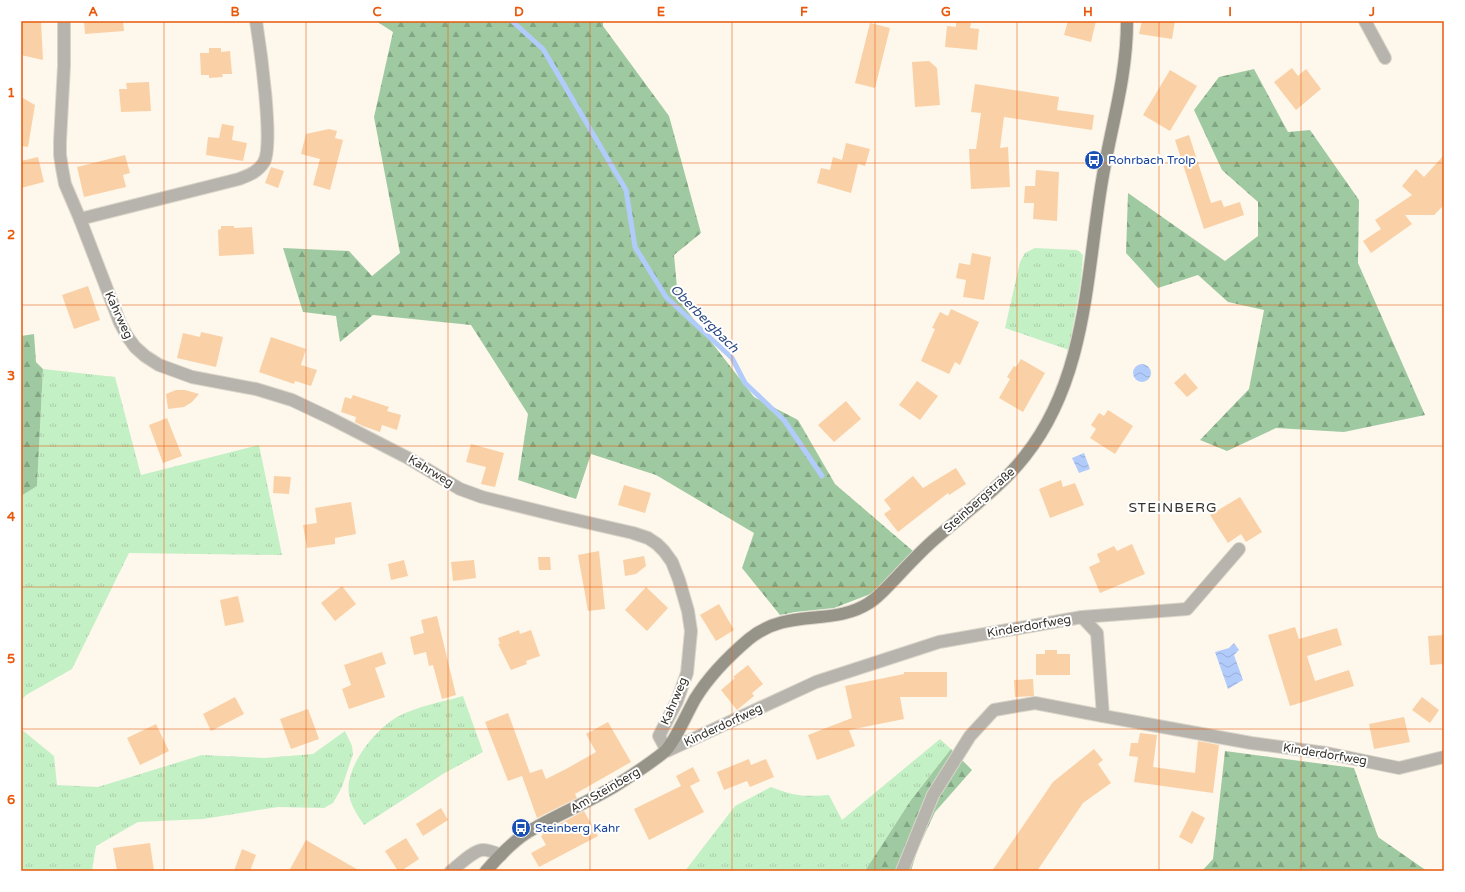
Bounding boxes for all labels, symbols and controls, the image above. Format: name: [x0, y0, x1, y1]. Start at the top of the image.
text: A: [88, 4, 98, 20]
text: B: [230, 4, 240, 20]
text: C: [372, 4, 382, 20]
text: D: [514, 4, 524, 20]
text: E: [657, 4, 665, 20]
text: F: [800, 4, 808, 20]
text: G: [941, 4, 951, 20]
text: H: [1083, 4, 1093, 20]
text: I: [1228, 4, 1232, 20]
text: J: [1368, 4, 1375, 20]
text: 1: [7, 85, 15, 101]
bus stop icon: Rohrbach Trolp: [1083, 149, 1105, 171]
place label: Rohrbach Trolp: [1108, 153, 1196, 167]
text: 2: [7, 227, 15, 243]
water label: Oberbergbach: [667, 281, 742, 357]
street label: Kahrweg: [102, 289, 136, 341]
text: 3: [7, 368, 15, 384]
street label: Kahrweg: [406, 452, 456, 490]
street label: Steinbergstraße: [941, 464, 1018, 536]
district label: STEINBERG: [1129, 499, 1218, 516]
text: 4: [7, 509, 16, 525]
street label: Kinderdorfweg: [986, 612, 1072, 640]
text: 5: [7, 651, 15, 667]
street label: Kahrweg: [658, 675, 690, 727]
street label: Kinderdorfweg: [682, 701, 764, 749]
street label: Kinderdorfweg: [1282, 740, 1368, 768]
street label: Am Steinberg: [568, 764, 642, 816]
text: 6: [7, 792, 15, 808]
bus stop icon: Steinberg Kahr: [510, 817, 532, 839]
place label: Steinberg Kahr: [535, 821, 620, 835]

